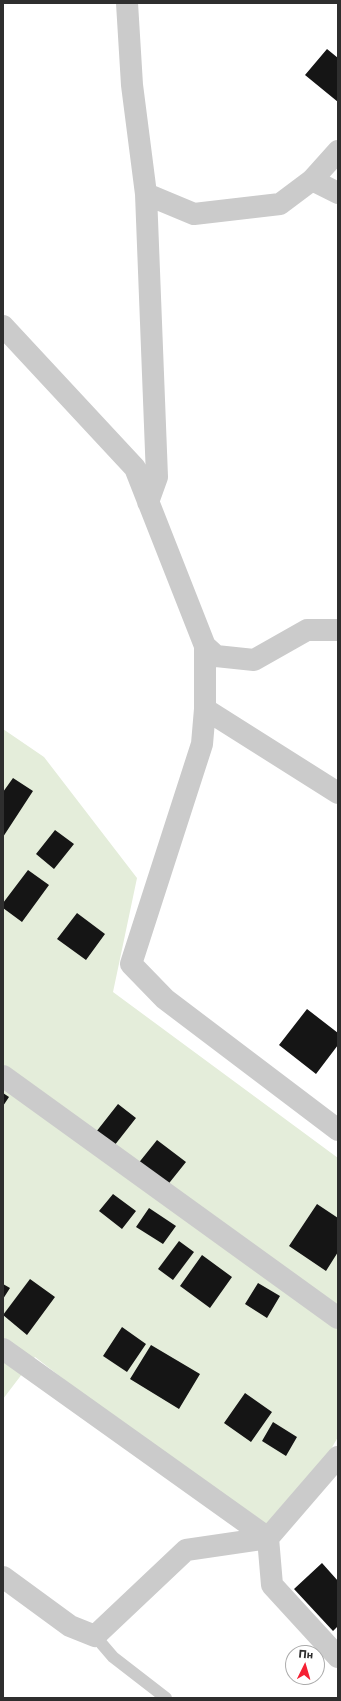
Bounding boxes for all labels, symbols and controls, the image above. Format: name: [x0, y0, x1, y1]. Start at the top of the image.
north arrow: [285, 1645, 325, 1685]
text: Пн: [298, 1646, 314, 1661]

